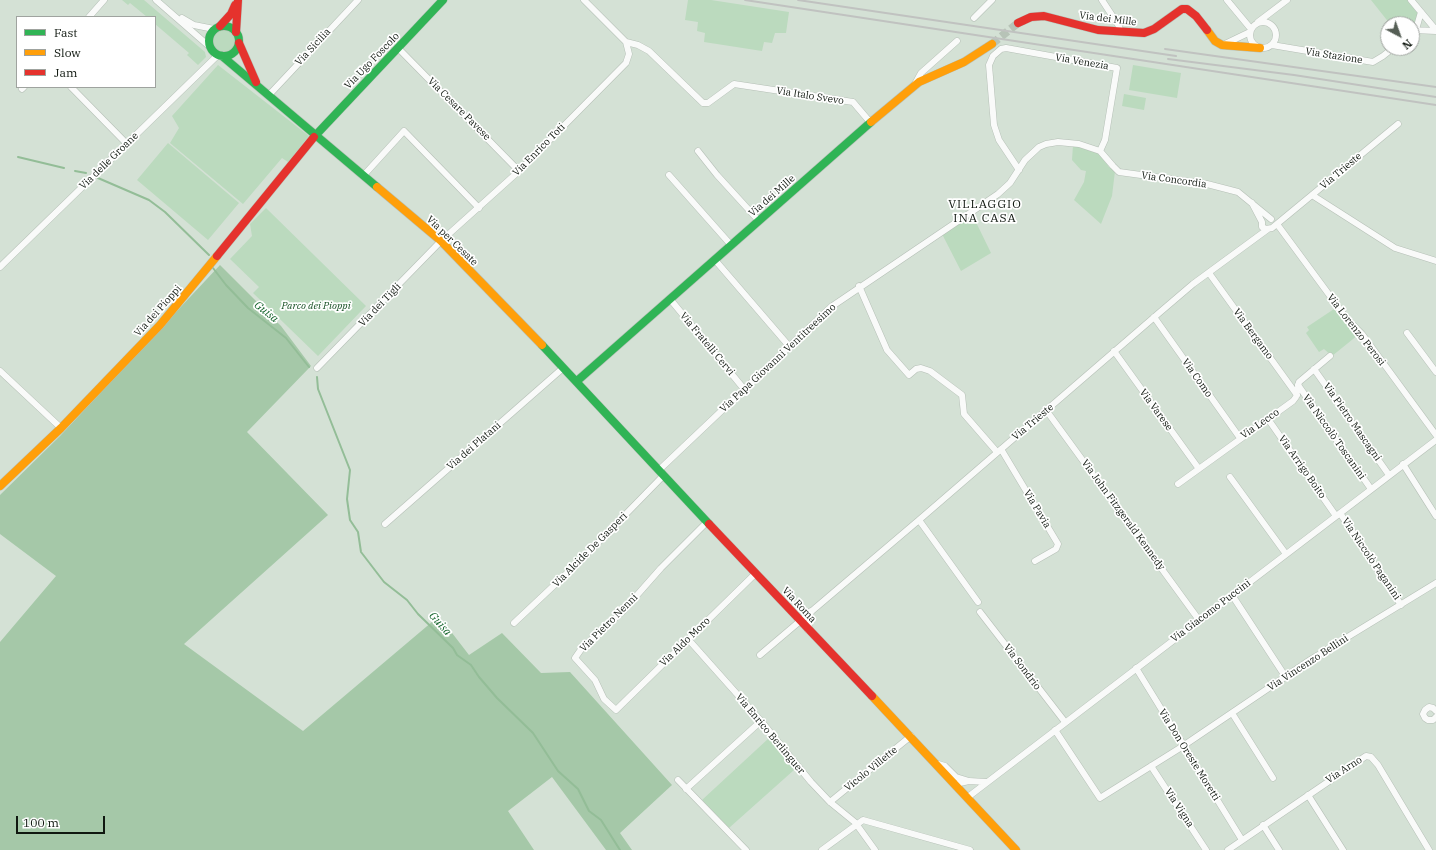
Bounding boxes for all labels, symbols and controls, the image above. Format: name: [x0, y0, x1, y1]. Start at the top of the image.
street label: Via dei Mille: [1079, 10, 1137, 28]
legend: [16, 16, 156, 88]
north arrow: [1380, 16, 1420, 56]
text: Fast: [54, 25, 78, 40]
street label: Via Sicilia: [293, 26, 333, 68]
street label: Via Ugo Foscolo: [342, 30, 402, 92]
text: N: [1399, 36, 1415, 52]
text: Slow: [54, 45, 81, 60]
street label: Via Stazione: [1304, 46, 1364, 66]
street label: Via Venezia: [1054, 51, 1110, 73]
text: Jam: [54, 65, 77, 80]
street label: Via Cesare Pavese: [425, 75, 493, 143]
street label: Via Italo Svevo: [775, 85, 845, 107]
street label: Via Enrico Toti: [510, 121, 568, 179]
street label: Via delle Groane: [77, 130, 141, 192]
street label: Via Trieste: [1318, 150, 1364, 192]
street label: Via Concordia: [1141, 169, 1207, 191]
street label: Via dei Mille: [746, 173, 798, 219]
district label: VILLAGGIO INA CASA: [948, 198, 1022, 226]
street label: Via per Cesate: [424, 214, 480, 268]
street label: Via dei Tigli: [356, 281, 404, 329]
street label: Via dei Pioppi: [132, 283, 184, 339]
street label: Via Lorenzo Perosi: [1324, 292, 1388, 368]
water label: Guisa: [251, 298, 281, 326]
park label: Parco dei Pioppi: [281, 300, 351, 312]
street label: Via Papa Giovanni Ventitreesimo: [718, 301, 838, 415]
street label: Via Bergamo: [1231, 306, 1275, 362]
street label: Via Fratelli Cervi: [677, 310, 737, 378]
street label: Via Como: [1179, 356, 1215, 400]
street label: Via Pietro Mascagni: [1321, 381, 1383, 463]
street label: Via Varese: [1137, 387, 1175, 433]
street label: Via Niccolò Toscanini: [1300, 392, 1368, 482]
street label: Via Trieste: [1010, 401, 1056, 443]
street label: Via Lecco: [1238, 406, 1282, 442]
street label: Via dei Platani: [445, 419, 503, 473]
street label: Via Arrigo Boito: [1276, 433, 1328, 501]
street label: Via John Fitzgerald Kennedy: [1079, 457, 1167, 573]
street label: Via Pavia: [1021, 488, 1053, 530]
street label: Via Alcide De Gasperi: [550, 510, 630, 590]
street label: Via Niccolò Paganini: [1339, 516, 1403, 602]
street label: Via Giacomo Puccini: [1169, 577, 1253, 645]
street label: Via Roma: [779, 585, 819, 625]
street label: Via Pietro Nenni: [578, 592, 640, 654]
water label: Guisa: [426, 610, 454, 638]
street label: Via Aldo Moro: [657, 615, 713, 669]
street label: Via Vincenzo Bellini: [1265, 632, 1351, 694]
street label: Via Sondrio: [1001, 642, 1043, 692]
street label: Via Enrico Berlinguer: [733, 691, 807, 777]
street label: Via Don Oreste Moretti: [1156, 707, 1222, 803]
street label: Vicolo Villette: [842, 744, 900, 794]
street label: Via Arno: [1324, 754, 1364, 786]
street label: Via Vigna: [1162, 786, 1196, 830]
scale bar: [18, 808, 107, 834]
text: 100 m: [23, 815, 59, 830]

